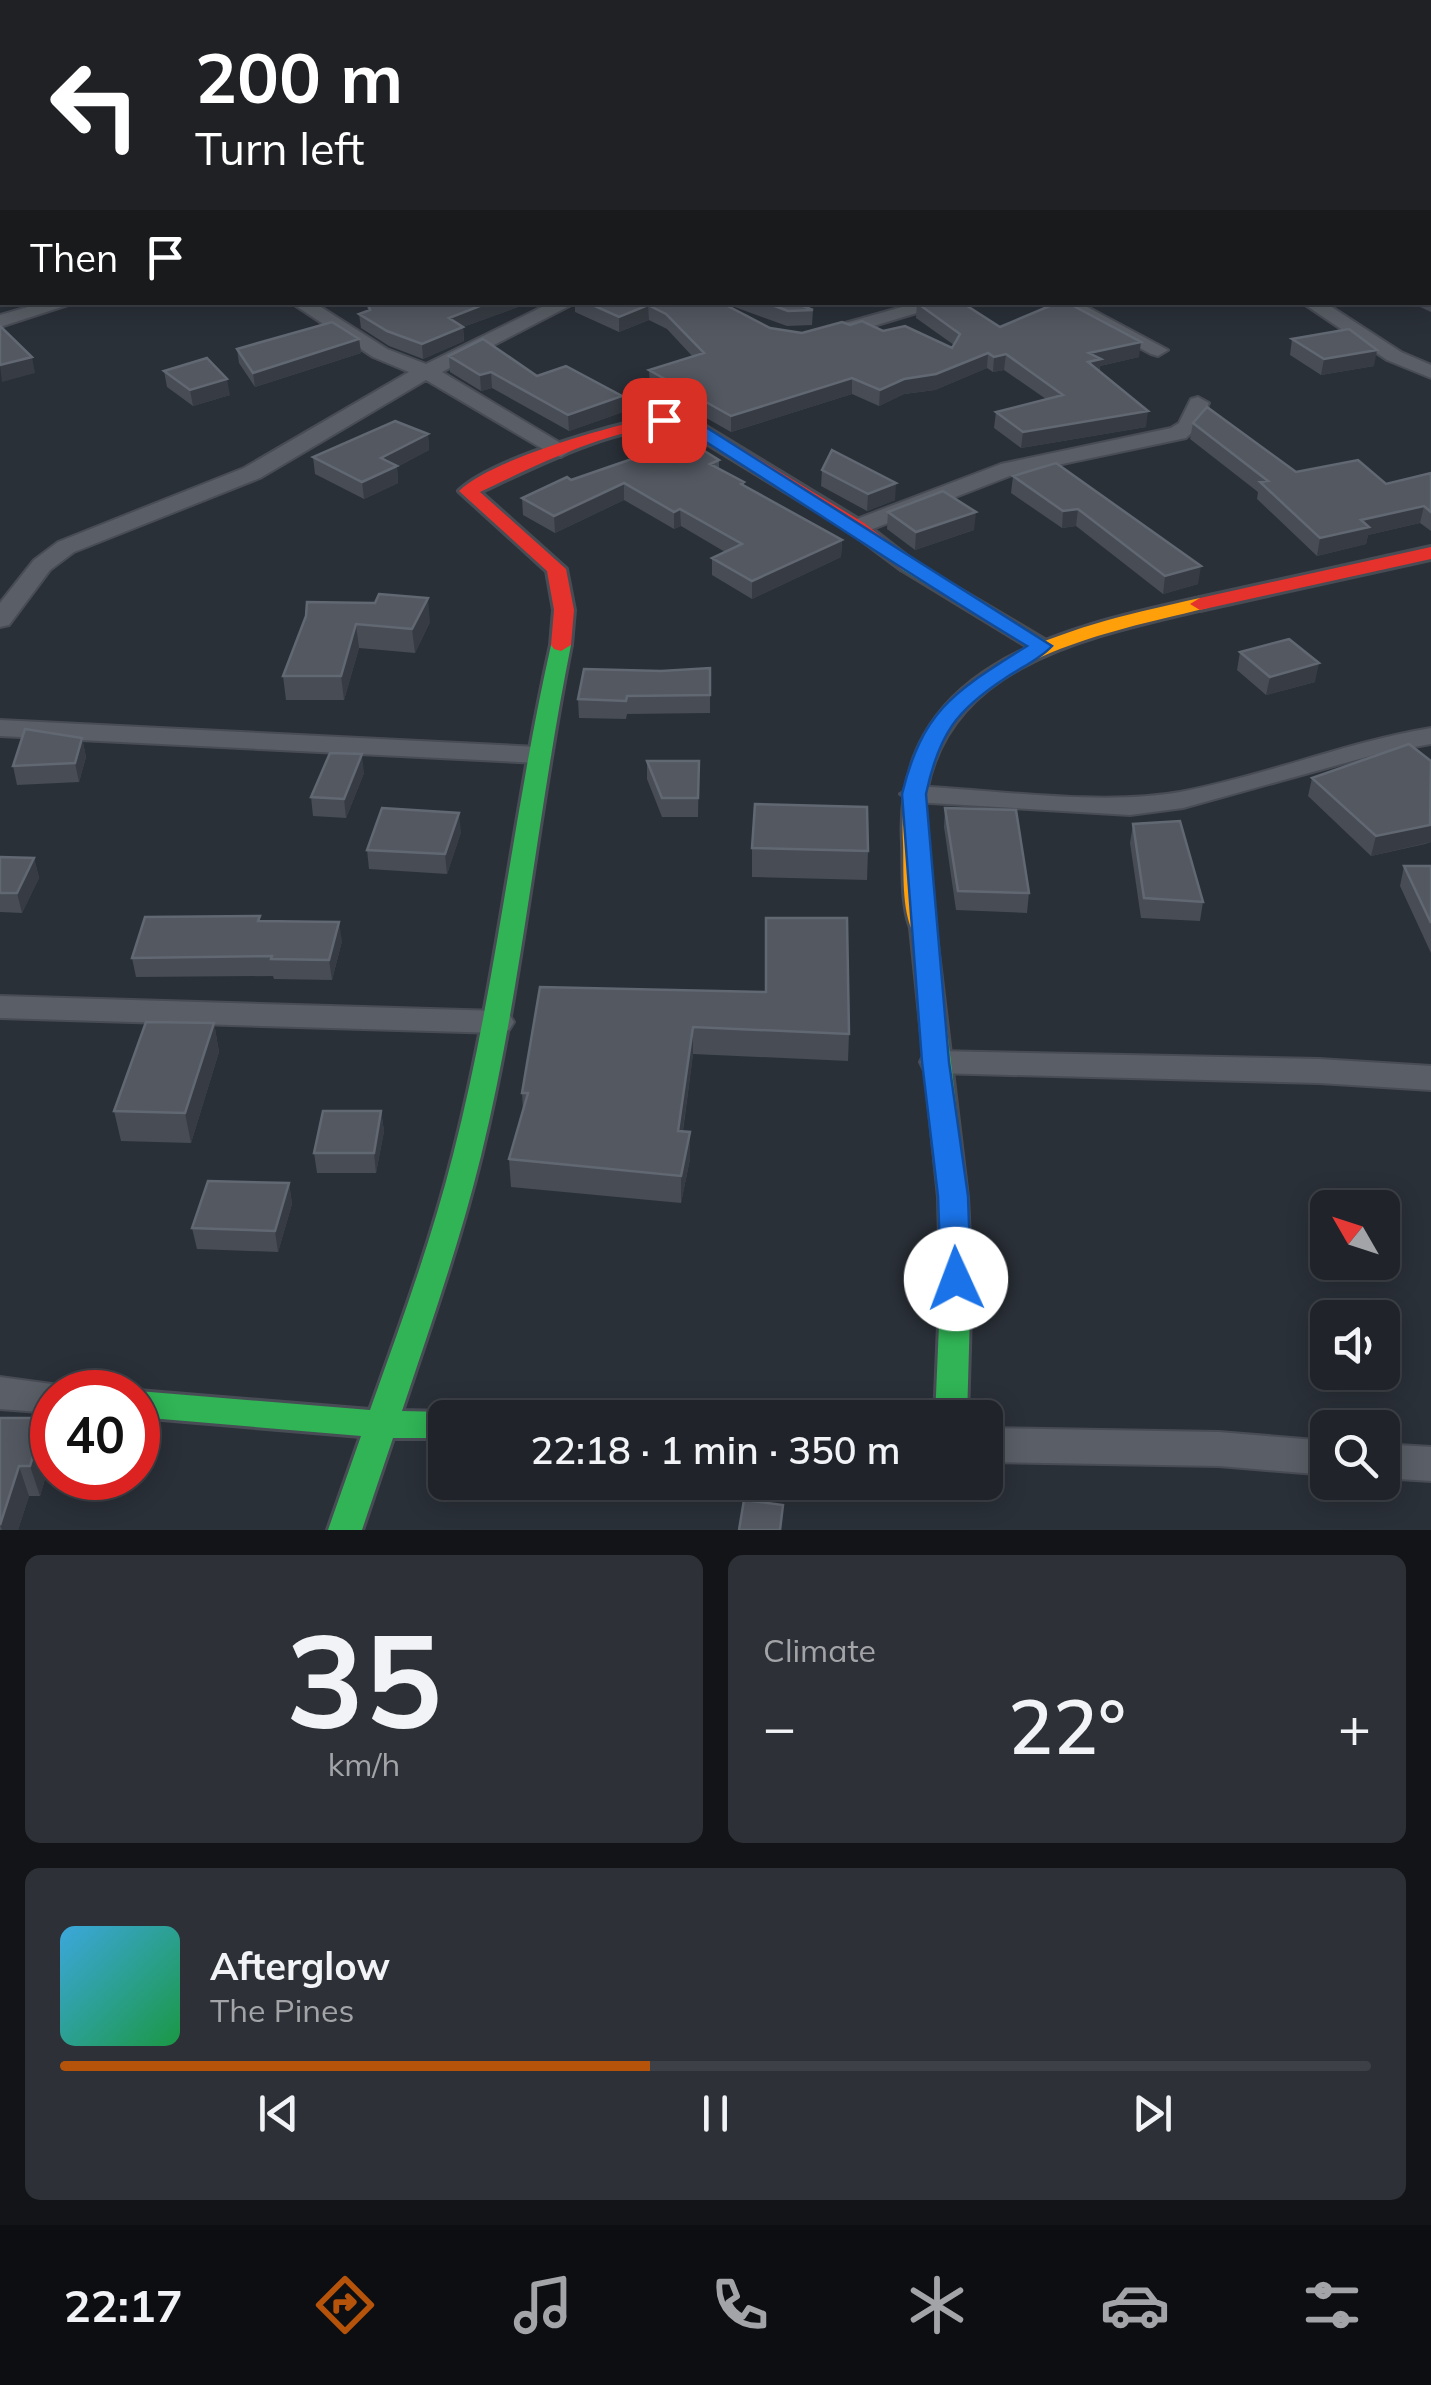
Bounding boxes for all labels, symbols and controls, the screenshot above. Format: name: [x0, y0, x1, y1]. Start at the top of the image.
text: 200 m: [195, 33, 403, 121]
icon: left: [30, 40, 160, 170]
text: Turn left: [195, 120, 364, 176]
icon: arrive: [138, 230, 193, 285]
text: Then: [30, 234, 118, 282]
pin: [622, 378, 707, 463]
icon: arrive: [637, 393, 692, 448]
north arrow: [1310, 1190, 1400, 1280]
map controls: [1310, 1190, 1400, 1500]
position arrow: [904, 1227, 1008, 1331]
button: sound: [1310, 1300, 1400, 1390]
speed limit sign: 40: [30, 1370, 160, 1500]
button: search: [1310, 1410, 1400, 1500]
text: 22:18 · 1 min · 350 m: [530, 1426, 901, 1474]
text: 35: [286, 1597, 442, 1761]
text: Climate: [763, 1630, 876, 1670]
text: 22°: [1008, 1679, 1126, 1773]
text: −: [763, 1692, 796, 1761]
text: +: [1338, 1692, 1371, 1761]
text: km/h: [328, 1744, 400, 1784]
text: Afterglow: [210, 1942, 390, 1990]
text: The Pines: [210, 1990, 354, 2030]
icon: previous: [251, 2086, 306, 2141]
icon: pause: [688, 2086, 743, 2141]
icon: next: [1125, 2086, 1180, 2141]
icon: directions: [310, 2270, 380, 2340]
icon: music: [508, 2270, 578, 2340]
icon: phone: [705, 2270, 775, 2340]
icon: climate: [902, 2270, 972, 2340]
icon: car: [1100, 2270, 1170, 2340]
icon: filters: [1297, 2270, 1367, 2340]
text: 22:17: [64, 2277, 183, 2333]

